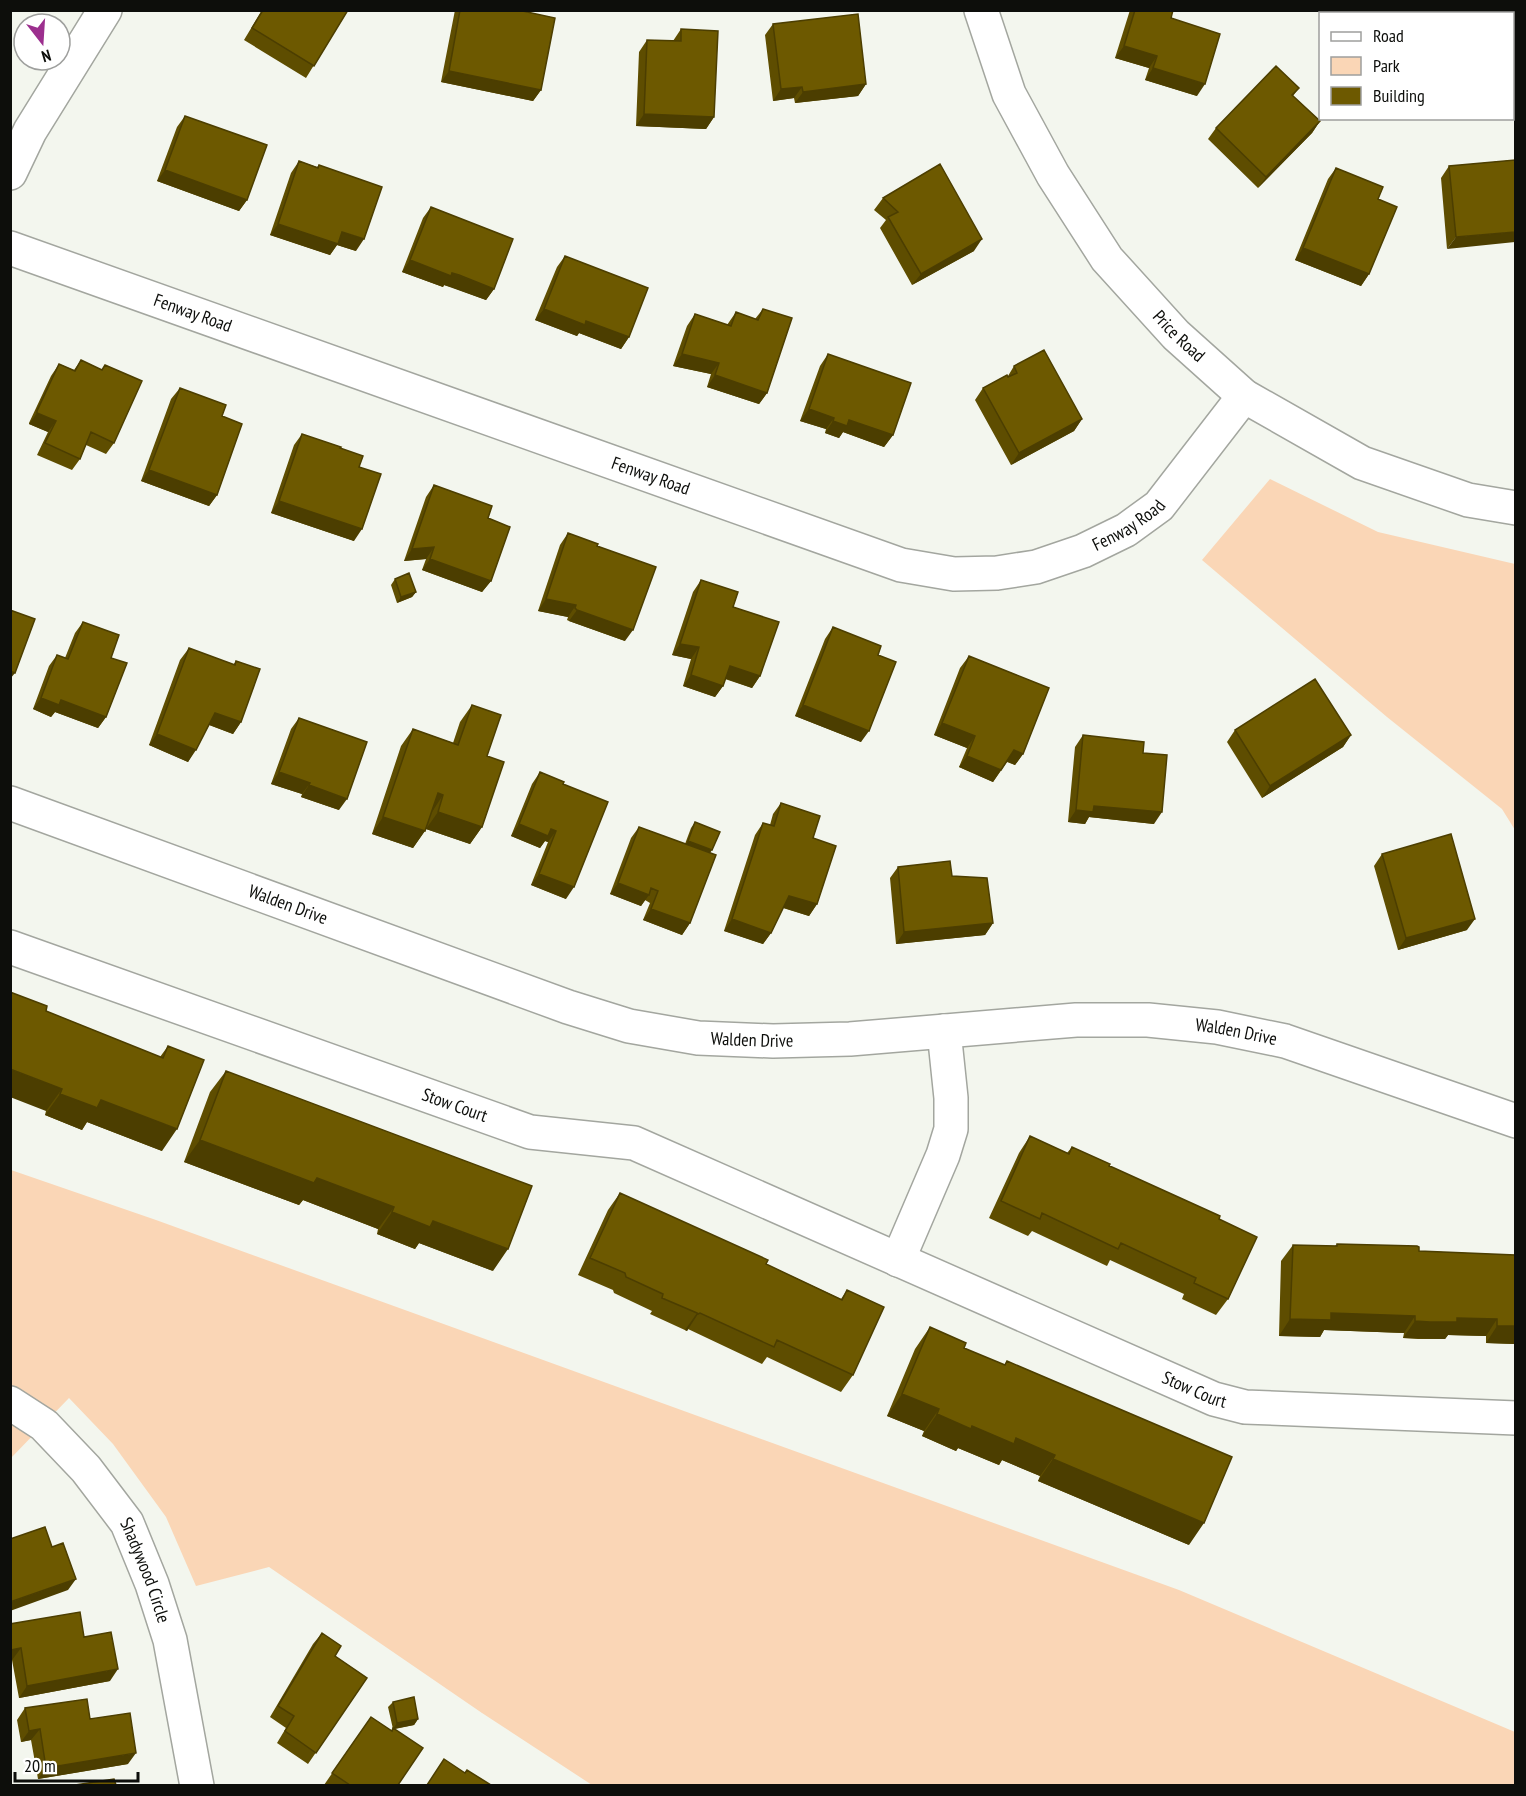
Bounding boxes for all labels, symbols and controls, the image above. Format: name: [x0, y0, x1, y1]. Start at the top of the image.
north arrow: [12, 12, 72, 72]
legend: [1319, 12, 1514, 120]
text: Road: [1373, 24, 1404, 47]
text: N: [39, 46, 53, 67]
text: Park: [1373, 54, 1400, 77]
text: Building: [1373, 84, 1425, 107]
street label: Fenway Road: [151, 288, 235, 337]
street label: Price Road: [1148, 305, 1210, 367]
street label: Fenway Road: [609, 451, 693, 500]
street label: Fenway Road: [1088, 495, 1170, 556]
street label: Walden Drive: [245, 879, 331, 929]
street label: Walden Drive: [1194, 1013, 1279, 1050]
street label: Walden Drive: [710, 1027, 793, 1052]
street label: Stow Court: [419, 1083, 491, 1127]
street label: Stow Court: [1159, 1366, 1229, 1413]
street label: Shadywood Circle: [116, 1512, 176, 1626]
scale bar: [15, 1745, 138, 1783]
text: 20 m: [24, 1754, 56, 1777]

